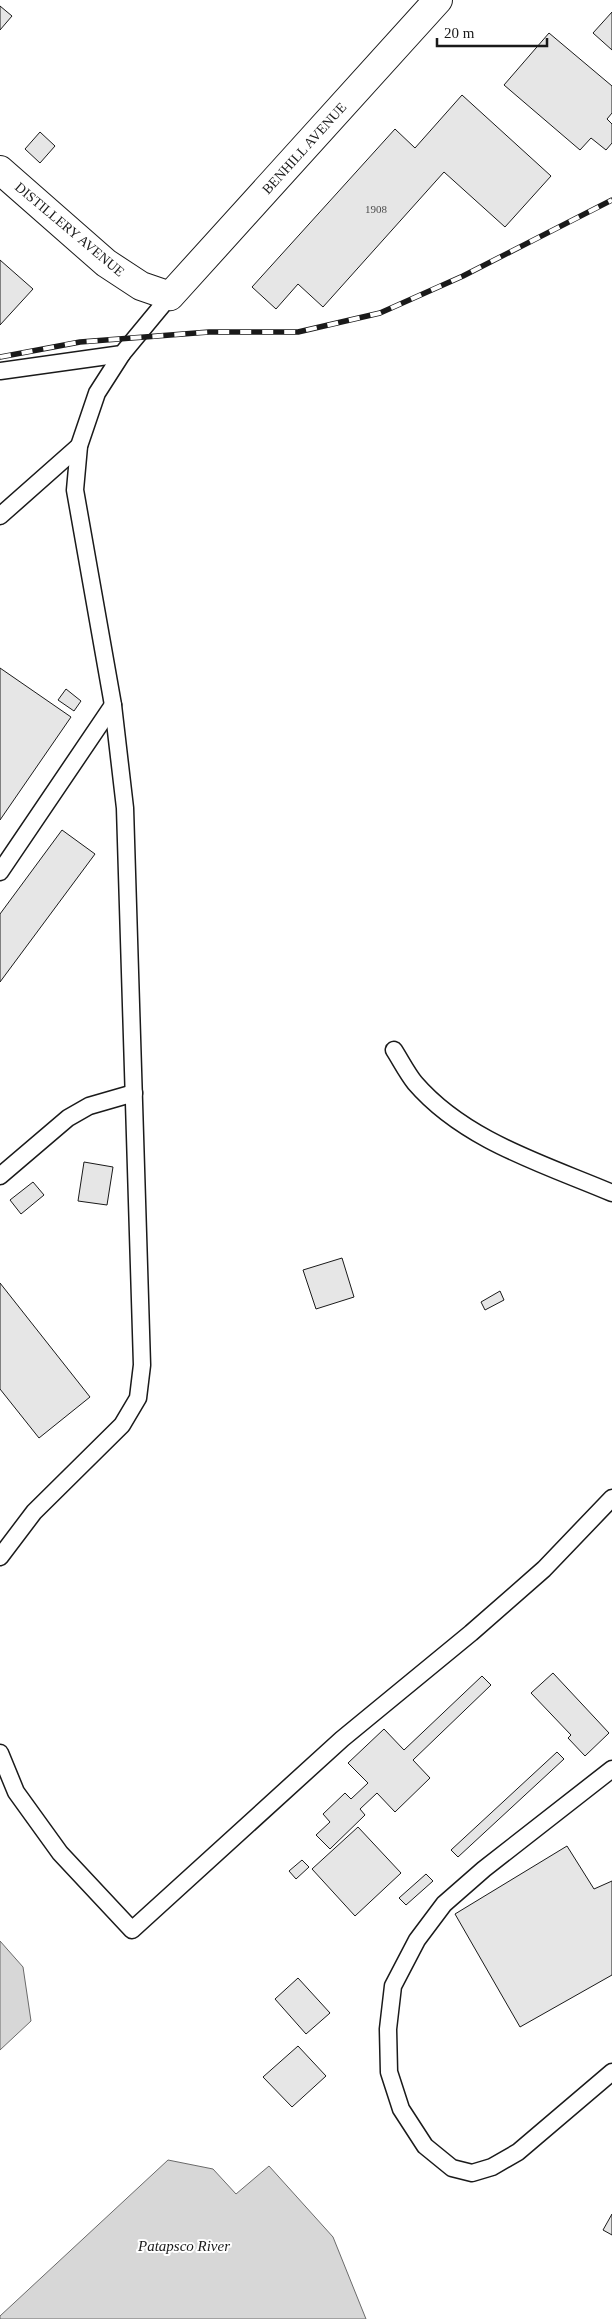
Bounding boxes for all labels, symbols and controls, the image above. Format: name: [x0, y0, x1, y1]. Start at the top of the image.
scale bar: [437, 15, 547, 47]
text: 20 m: [444, 25, 475, 41]
street label: BENHILL AVENUE: [259, 100, 349, 197]
street label: DISTILLERY AVENUE: [12, 179, 127, 280]
house number: 1908: [365, 203, 388, 215]
water label: Patapsco River: [137, 2238, 230, 2254]

